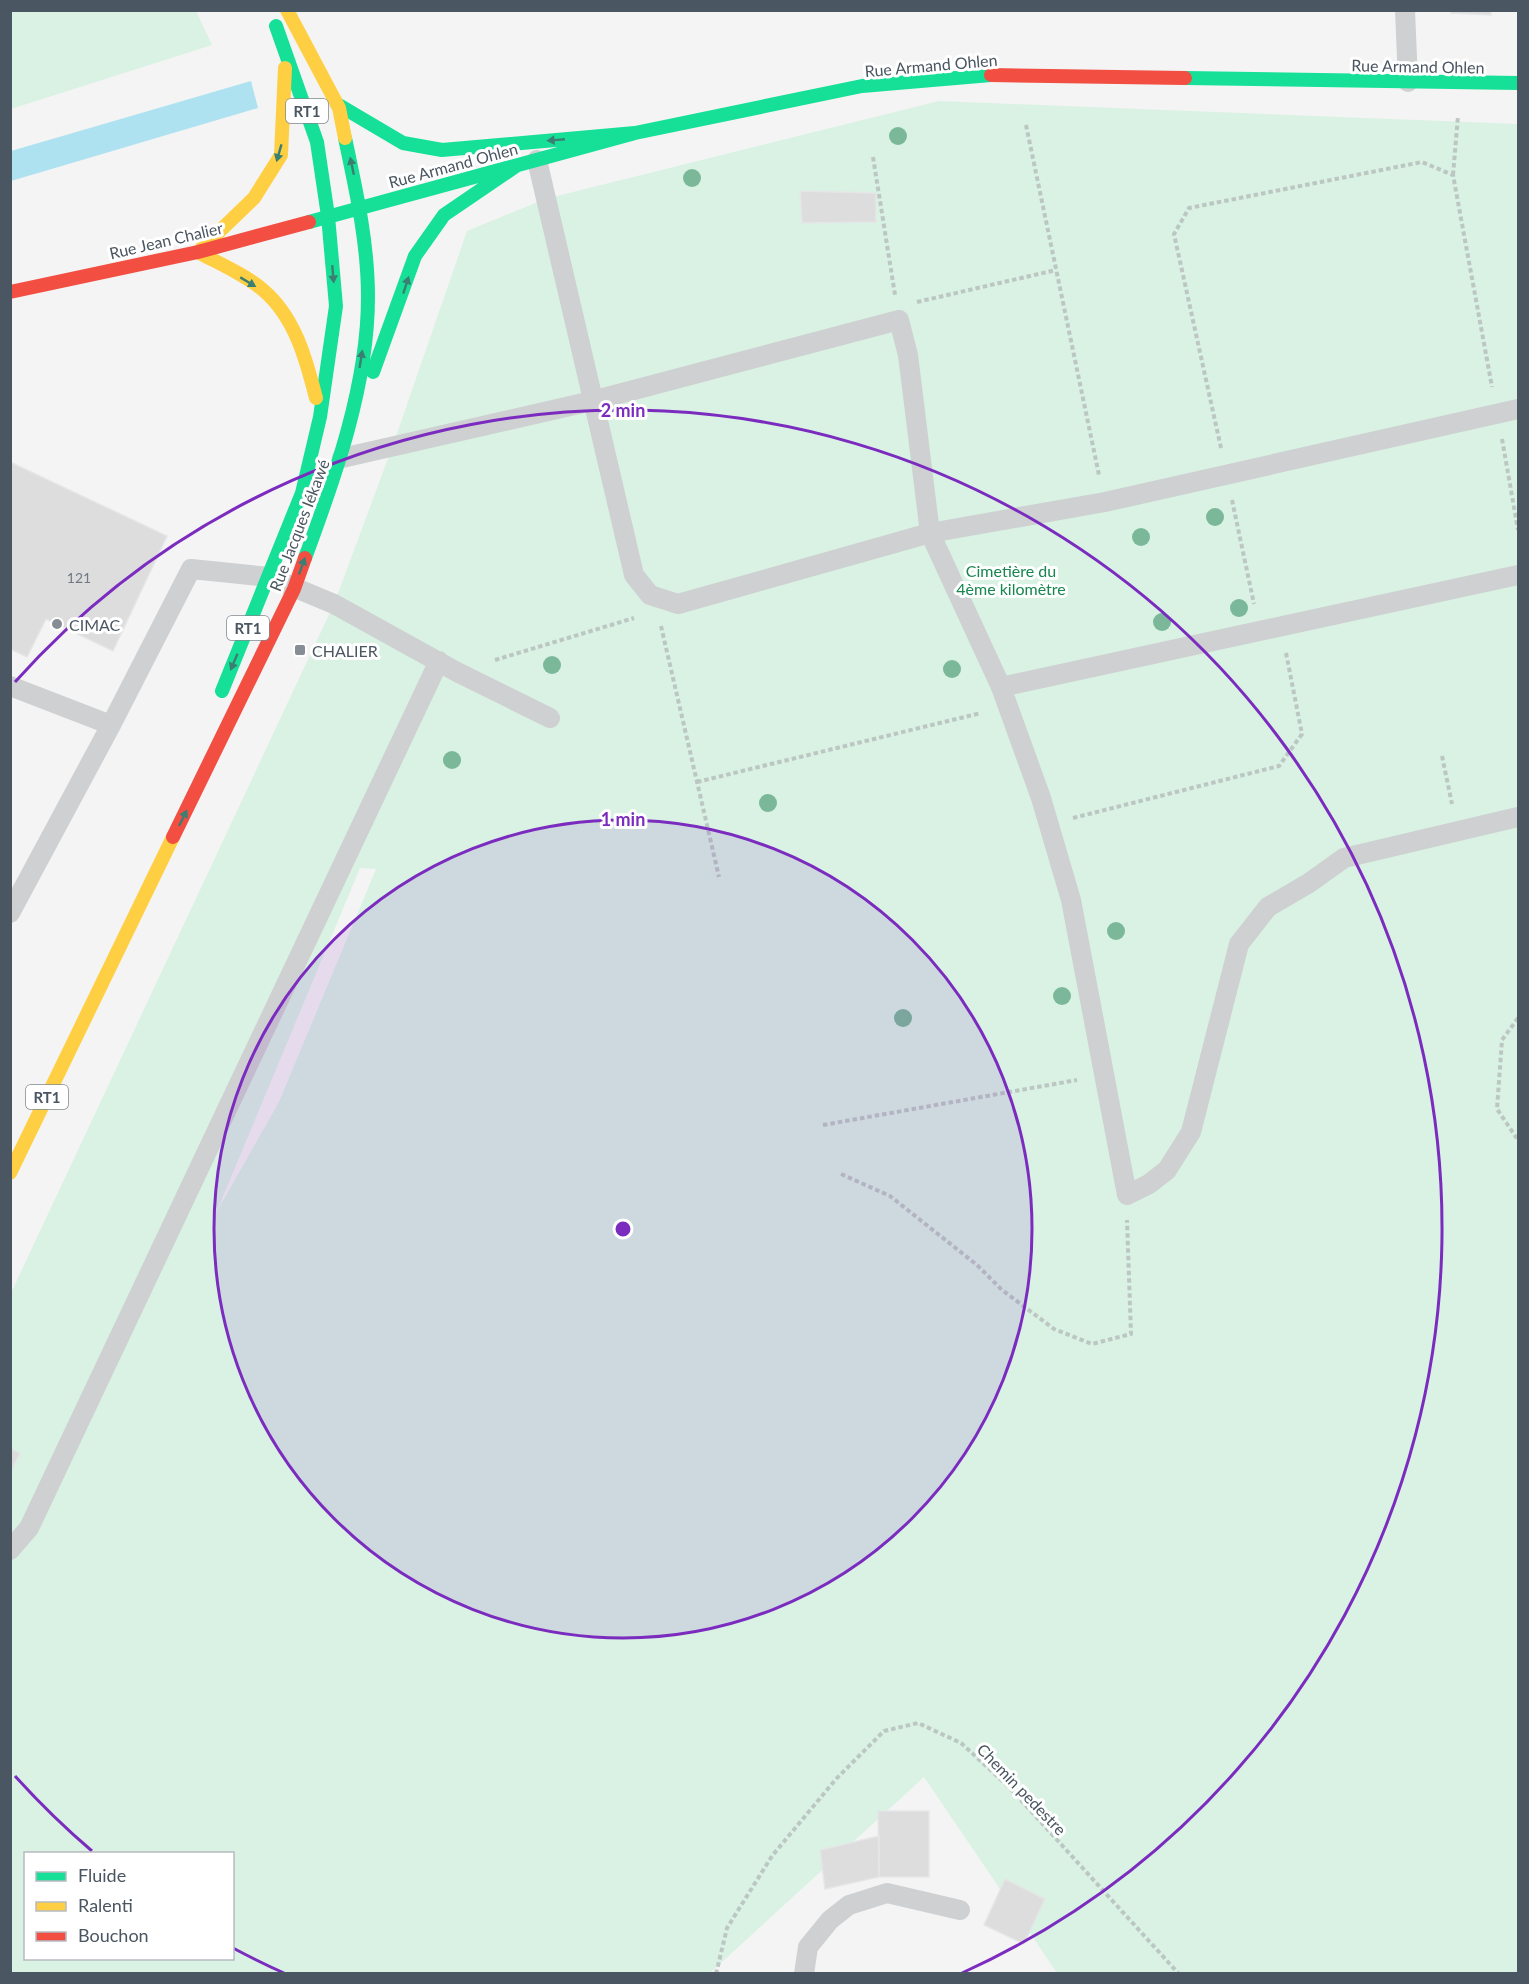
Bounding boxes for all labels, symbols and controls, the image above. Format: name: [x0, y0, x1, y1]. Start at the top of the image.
street label: Rue Armand Ohlen: [864, 50, 998, 80]
street label: Rue Armand Ohlen: [1351, 55, 1485, 77]
road number: RT1: [286, 99, 328, 123]
one-way arrow: [546, 135, 565, 145]
street label: Rue Armand Ohlen: [386, 139, 520, 191]
one-way arrow: [274, 144, 283, 162]
one-way arrow: [346, 157, 356, 175]
street label: Rue Jean Chalier: [107, 218, 225, 262]
one-way arrow: [328, 265, 338, 284]
one-way arrow: [240, 276, 256, 287]
one-way arrow: [402, 276, 411, 294]
one-way arrow: [357, 350, 366, 369]
text: 2 min: [601, 399, 645, 421]
street label: Rue Jacques Iékawé: [265, 456, 333, 594]
one-way arrow: [298, 557, 308, 575]
park label: Cimetière du 4ème kilomètre: [956, 561, 1066, 598]
house number: 121: [67, 569, 91, 586]
place label: CIMAC: [69, 615, 121, 634]
road number: RT1: [227, 616, 269, 640]
marker: CIMAC: [50, 617, 64, 631]
place label: CHALIER: [312, 641, 378, 660]
marker: CHALIER: [293, 643, 307, 657]
one-way arrow: [229, 654, 239, 672]
text: 1 min: [601, 808, 645, 830]
one-way arrow: [178, 810, 187, 827]
road number: RT1: [26, 1085, 68, 1109]
centre of rings: [613, 1219, 633, 1239]
street label: Chemin pedestre: [974, 1739, 1070, 1839]
legend: [24, 1852, 234, 1960]
text: Fluide: [78, 1864, 126, 1886]
text: Ralenti: [78, 1894, 133, 1916]
text: Bouchon: [78, 1924, 149, 1946]

